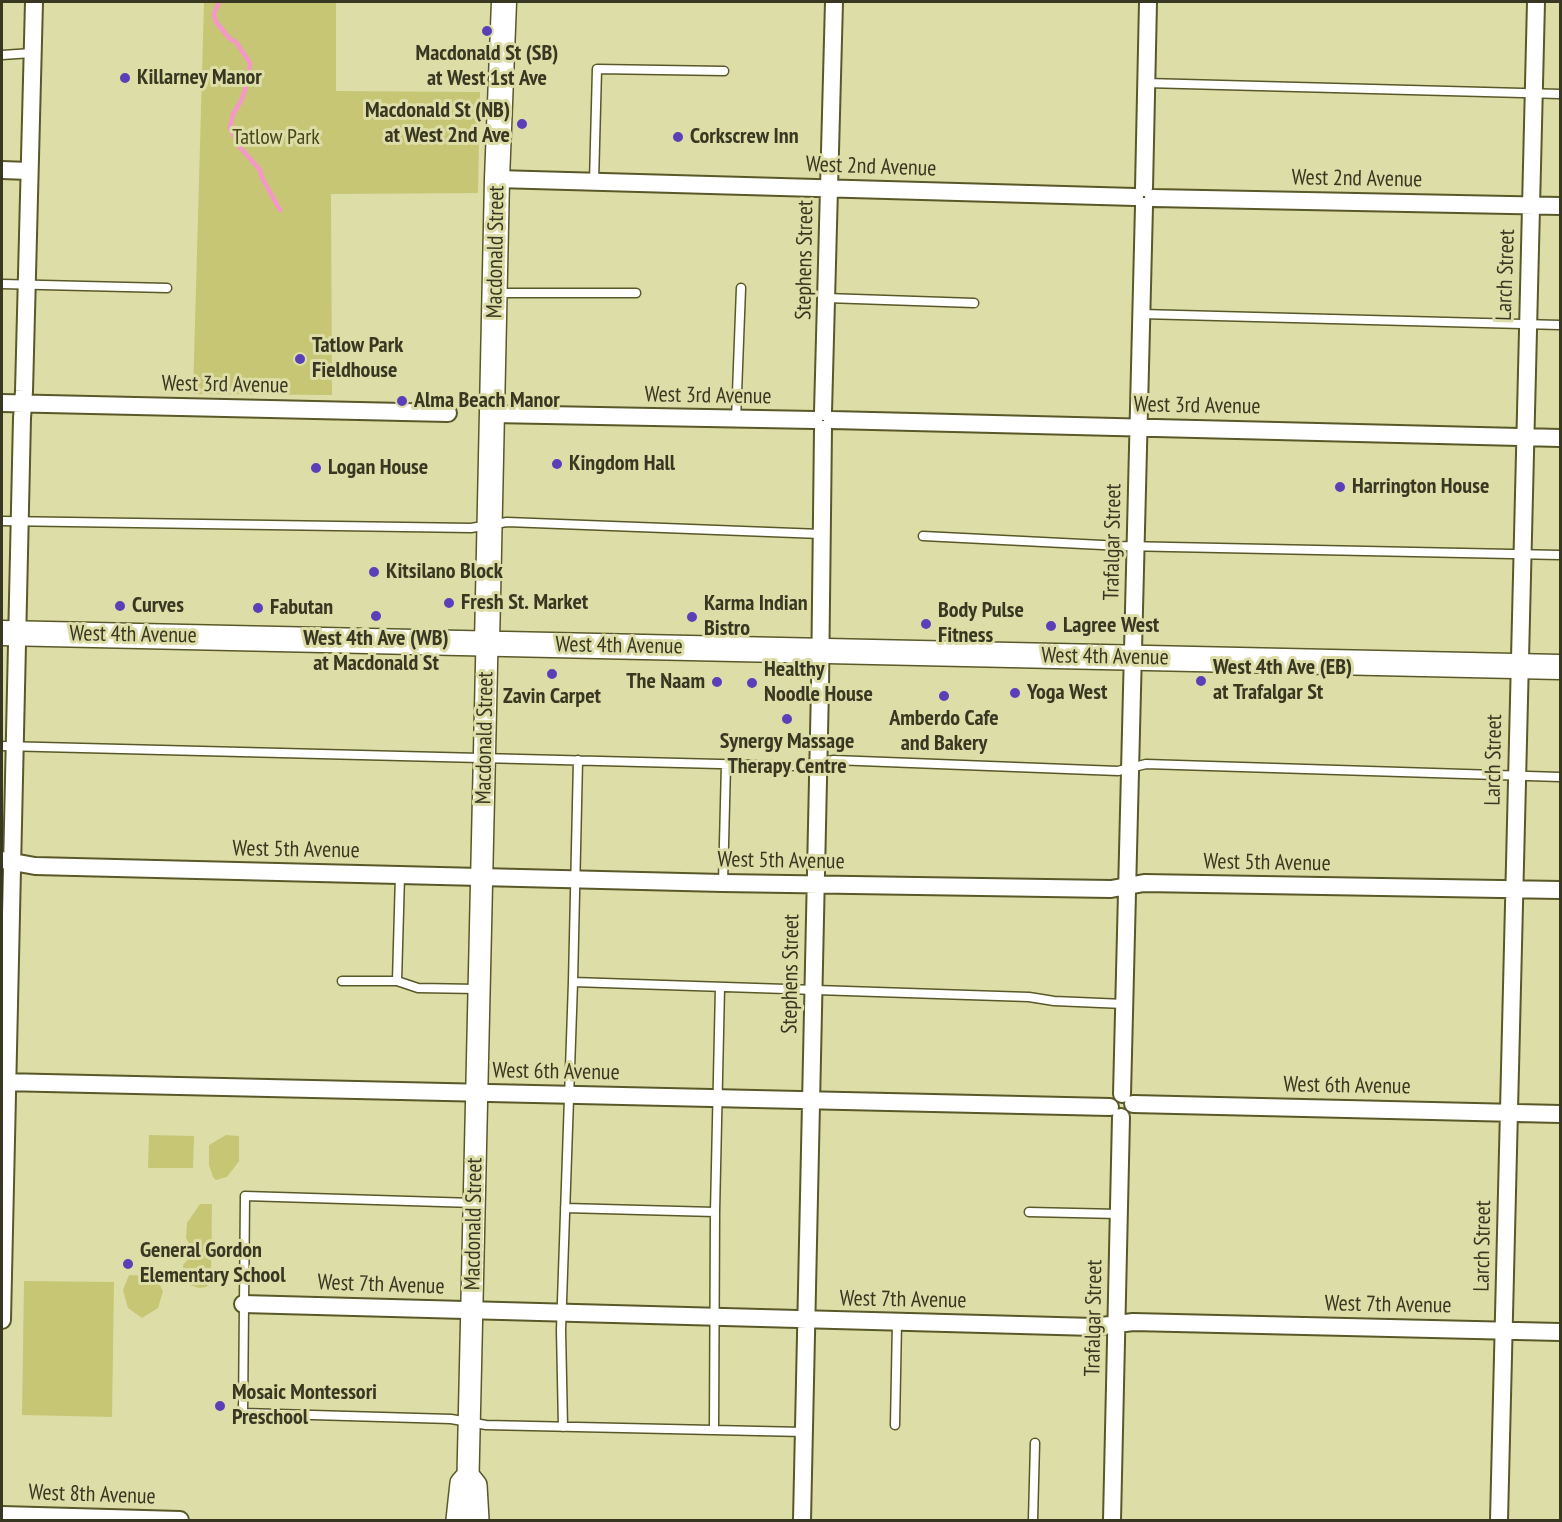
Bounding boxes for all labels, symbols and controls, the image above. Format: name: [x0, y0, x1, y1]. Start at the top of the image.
marker: Macdonald St (SB) at West 1st Ave: [480, 24, 494, 38]
place label: Macdonald St (SB) at West 1st Ave: [416, 41, 558, 92]
place label: Killarney Manor: [137, 65, 262, 91]
marker: Killarney Manor: [118, 71, 132, 85]
place label: Macdonald St (NB) at West 2nd Ave: [365, 98, 510, 150]
marker: Macdonald St (NB) at West 2nd Ave: [515, 117, 529, 131]
place label: Corkscrew Inn: [690, 124, 799, 150]
park label: Tatlow Park: [232, 125, 320, 151]
marker: Corkscrew Inn: [671, 130, 685, 144]
street label: West 2nd Avenue: [805, 152, 937, 182]
street label: West 2nd Avenue: [1291, 165, 1423, 193]
street label: Macdonald Street: [482, 185, 510, 319]
street label: Stephens Street: [791, 200, 819, 320]
street label: Larch Street: [1491, 229, 1521, 321]
place label: Tatlow Park Fieldhouse: [312, 333, 403, 384]
marker: Tatlow Park Fieldhouse: [293, 352, 307, 366]
street label: West 3rd Avenue: [161, 371, 289, 399]
street label: West 3rd Avenue: [644, 382, 772, 410]
place label: Alma Beach Manor: [414, 388, 560, 414]
street label: West 3rd Avenue: [1133, 392, 1261, 420]
marker: Alma Beach Manor: [395, 394, 409, 408]
place label: Kingdom Hall: [569, 451, 675, 477]
place label: Logan House: [328, 455, 428, 481]
marker: Kingdom Hall: [550, 457, 564, 471]
marker: Logan House: [309, 461, 323, 475]
place label: Harrington House: [1352, 474, 1489, 500]
marker: Harrington House: [1333, 480, 1347, 494]
street label: Trafalgar Street: [1099, 483, 1127, 601]
place label: Kitsilano Block: [386, 559, 503, 585]
marker: Kitsilano Block: [367, 565, 381, 579]
place label: Fresh St. Market: [461, 590, 588, 616]
place label: Karma Indian Bistro: [704, 591, 808, 642]
place label: Curves: [132, 593, 184, 619]
place label: Fabutan: [270, 595, 333, 621]
marker: Fresh St. Market: [442, 596, 456, 610]
place label: Body Pulse Fitness: [938, 598, 1024, 650]
marker: Curves: [113, 599, 127, 613]
marker: Fabutan: [251, 601, 265, 615]
marker: West 4th Ave (WB) at Macdonald St: [369, 609, 383, 623]
marker: Karma Indian Bistro: [685, 610, 699, 624]
place label: Lagree West: [1063, 613, 1159, 639]
marker: Body Pulse Fitness: [919, 617, 933, 631]
marker: Lagree West: [1044, 619, 1058, 633]
street label: West 4th Avenue: [69, 621, 197, 649]
place label: West 4th Ave (WB) at Macdonald St: [303, 626, 449, 678]
street label: West 4th Avenue: [555, 632, 683, 660]
street label: West 4th Avenue: [1041, 643, 1169, 671]
place label: West 4th Ave (EB) at Trafalgar St: [1213, 655, 1352, 706]
place label: Healthy Noodle House: [764, 657, 873, 708]
marker: Zavin Carpet: [545, 667, 559, 681]
place label: The Naam: [626, 669, 705, 695]
street label: Macdonald Street: [471, 671, 499, 805]
marker: West 4th Ave (EB) at Trafalgar St: [1194, 674, 1208, 688]
marker: The Naam: [710, 675, 724, 689]
marker: Healthy Noodle House: [745, 676, 759, 690]
place label: Yoga West: [1027, 680, 1107, 706]
place label: Zavin Carpet: [503, 684, 601, 710]
marker: Yoga West: [1008, 686, 1022, 700]
marker: Amberdo Cafe and Bakery: [937, 689, 951, 703]
place label: Amberdo Cafe and Bakery: [889, 706, 999, 758]
marker: Synergy Massage Therapy Centre: [780, 712, 794, 726]
street label: Larch Street: [1480, 714, 1508, 806]
place label: Synergy Massage Therapy Centre: [720, 729, 854, 780]
street label: West 5th Avenue: [232, 836, 360, 864]
street label: West 5th Avenue: [717, 847, 845, 875]
street label: West 5th Avenue: [1203, 849, 1331, 877]
street label: Stephens Street: [777, 914, 805, 1034]
street label: West 6th Avenue: [492, 1058, 620, 1086]
street label: West 6th Avenue: [1283, 1072, 1411, 1100]
street label: Macdonald Street: [460, 1157, 488, 1291]
street label: Larch Street: [1469, 1200, 1497, 1292]
place label: General Gordon Elementary School: [140, 1238, 286, 1290]
marker: General Gordon Elementary School: [121, 1257, 135, 1271]
street label: Trafalgar Street: [1080, 1259, 1108, 1377]
street label: West 7th Avenue: [317, 1270, 445, 1300]
street label: West 7th Avenue: [839, 1286, 967, 1314]
street label: West 7th Avenue: [1324, 1291, 1452, 1319]
place label: Mosaic Montessori Preschool: [232, 1380, 377, 1432]
marker: Mosaic Montessori Preschool: [213, 1399, 227, 1413]
street label: West 8th Avenue: [28, 1480, 156, 1510]

